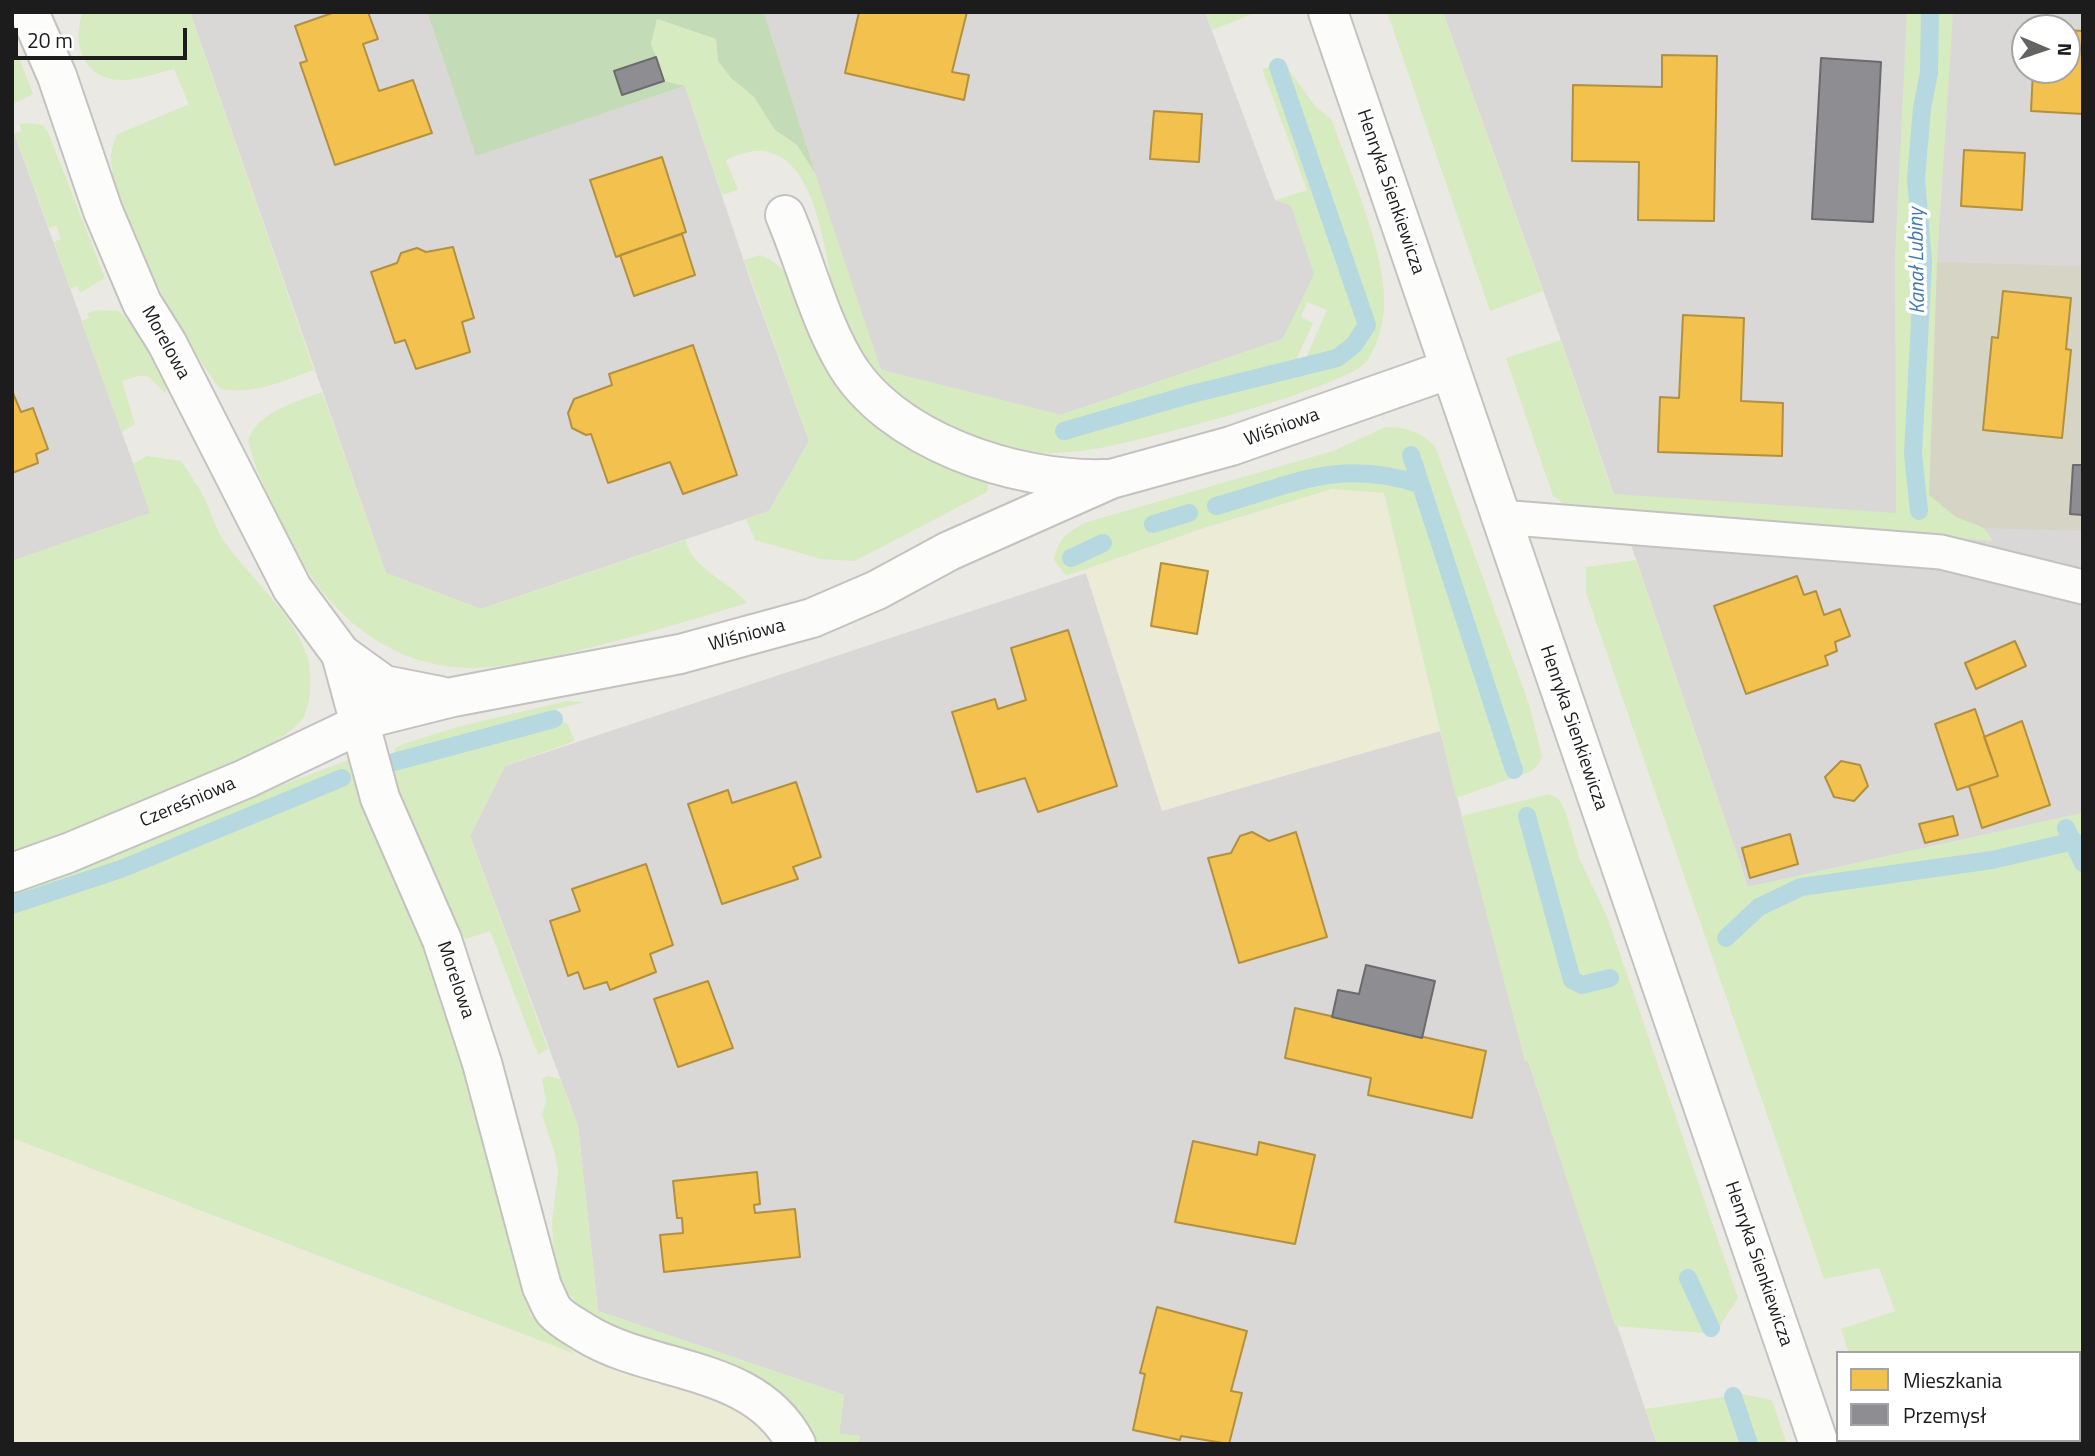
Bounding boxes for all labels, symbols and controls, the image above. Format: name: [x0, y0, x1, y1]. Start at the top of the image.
scale bar: [18, 14, 191, 58]
north arrow: [2011, 14, 2081, 84]
text: 20 m: [27, 24, 73, 56]
text: N: [2051, 43, 2080, 57]
street label: Henryka Sienkiewicza: [1351, 106, 1429, 278]
water label: Kanał Lubiny: [1904, 208, 1932, 314]
street label: Morelowa: [136, 302, 194, 384]
street label: Wiśniowa: [1241, 404, 1323, 452]
street label: Wiśniowa: [706, 615, 788, 657]
street label: Henryka Sienkiewicza: [1534, 642, 1612, 814]
street label: Czereśniowa: [137, 773, 239, 833]
street label: Morelowa: [431, 938, 479, 1022]
street label: Henryka Sienkiewicza: [1719, 1178, 1797, 1350]
legend: [1836, 1351, 2081, 1442]
text: Mieszkania: [1903, 1364, 2002, 1396]
text: Przemysł: [1903, 1399, 1987, 1431]

